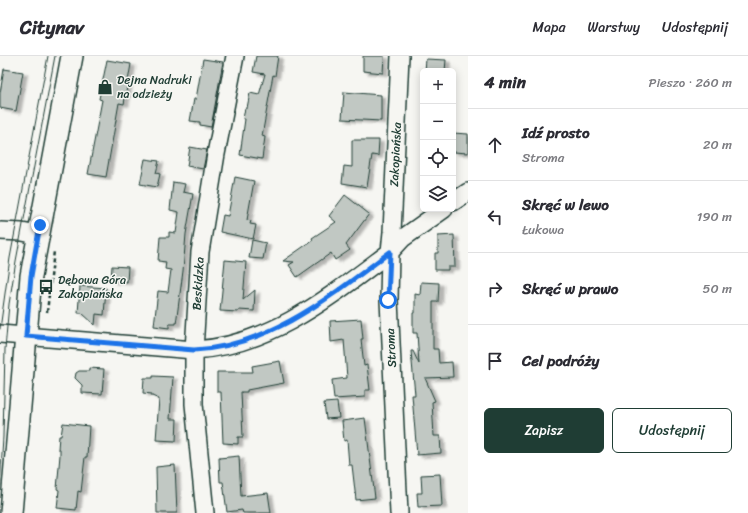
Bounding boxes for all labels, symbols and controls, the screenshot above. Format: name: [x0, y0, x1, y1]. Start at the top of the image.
text: Citynav: [20, 11, 84, 44]
text: Mapa: [533, 15, 565, 40]
text: Warstwy: [587, 15, 640, 40]
text: Udostępnij: [662, 15, 728, 40]
text: 4 min: [484, 67, 526, 97]
map controls: [420, 68, 456, 212]
button: +: [420, 68, 456, 104]
place label: Dejna Nadruki na odzieży: [117, 69, 192, 105]
text: Pieszo · 260 m: [649, 71, 732, 94]
shop icon: Dejna Nadruki na odzieży: [96, 78, 114, 96]
button: −: [420, 104, 456, 140]
text: Idź prosto: [522, 120, 590, 146]
street label: Zakopiańska: [383, 121, 408, 187]
text: 20 m: [703, 133, 732, 156]
icon: ahead: [484, 134, 506, 156]
button: locate: [420, 140, 456, 176]
text: Stroma: [522, 146, 564, 169]
button: layers: [420, 176, 456, 212]
text: Skręć w lewo: [522, 192, 609, 218]
text: 190 m: [697, 205, 732, 228]
icon: left: [484, 206, 506, 228]
route end: [31, 216, 49, 234]
text: Łukowa: [522, 218, 564, 241]
street label: Beskidzka: [185, 256, 211, 311]
place label: Dębowa Góra Zakopiańska: [58, 269, 126, 305]
text: Skręć w prawo: [522, 276, 618, 302]
text: 50 m: [702, 277, 732, 300]
bus stop icon: Dębowa Góra Zakopiańska: [37, 278, 55, 296]
icon: right: [484, 278, 506, 300]
route start: [379, 291, 397, 309]
street label: Stroma: [379, 327, 403, 368]
text: Cel podróży: [522, 348, 599, 374]
icon: arrive: [484, 350, 506, 372]
button: Zapisz: [484, 408, 604, 453]
button: Udostępnij: [612, 408, 732, 453]

